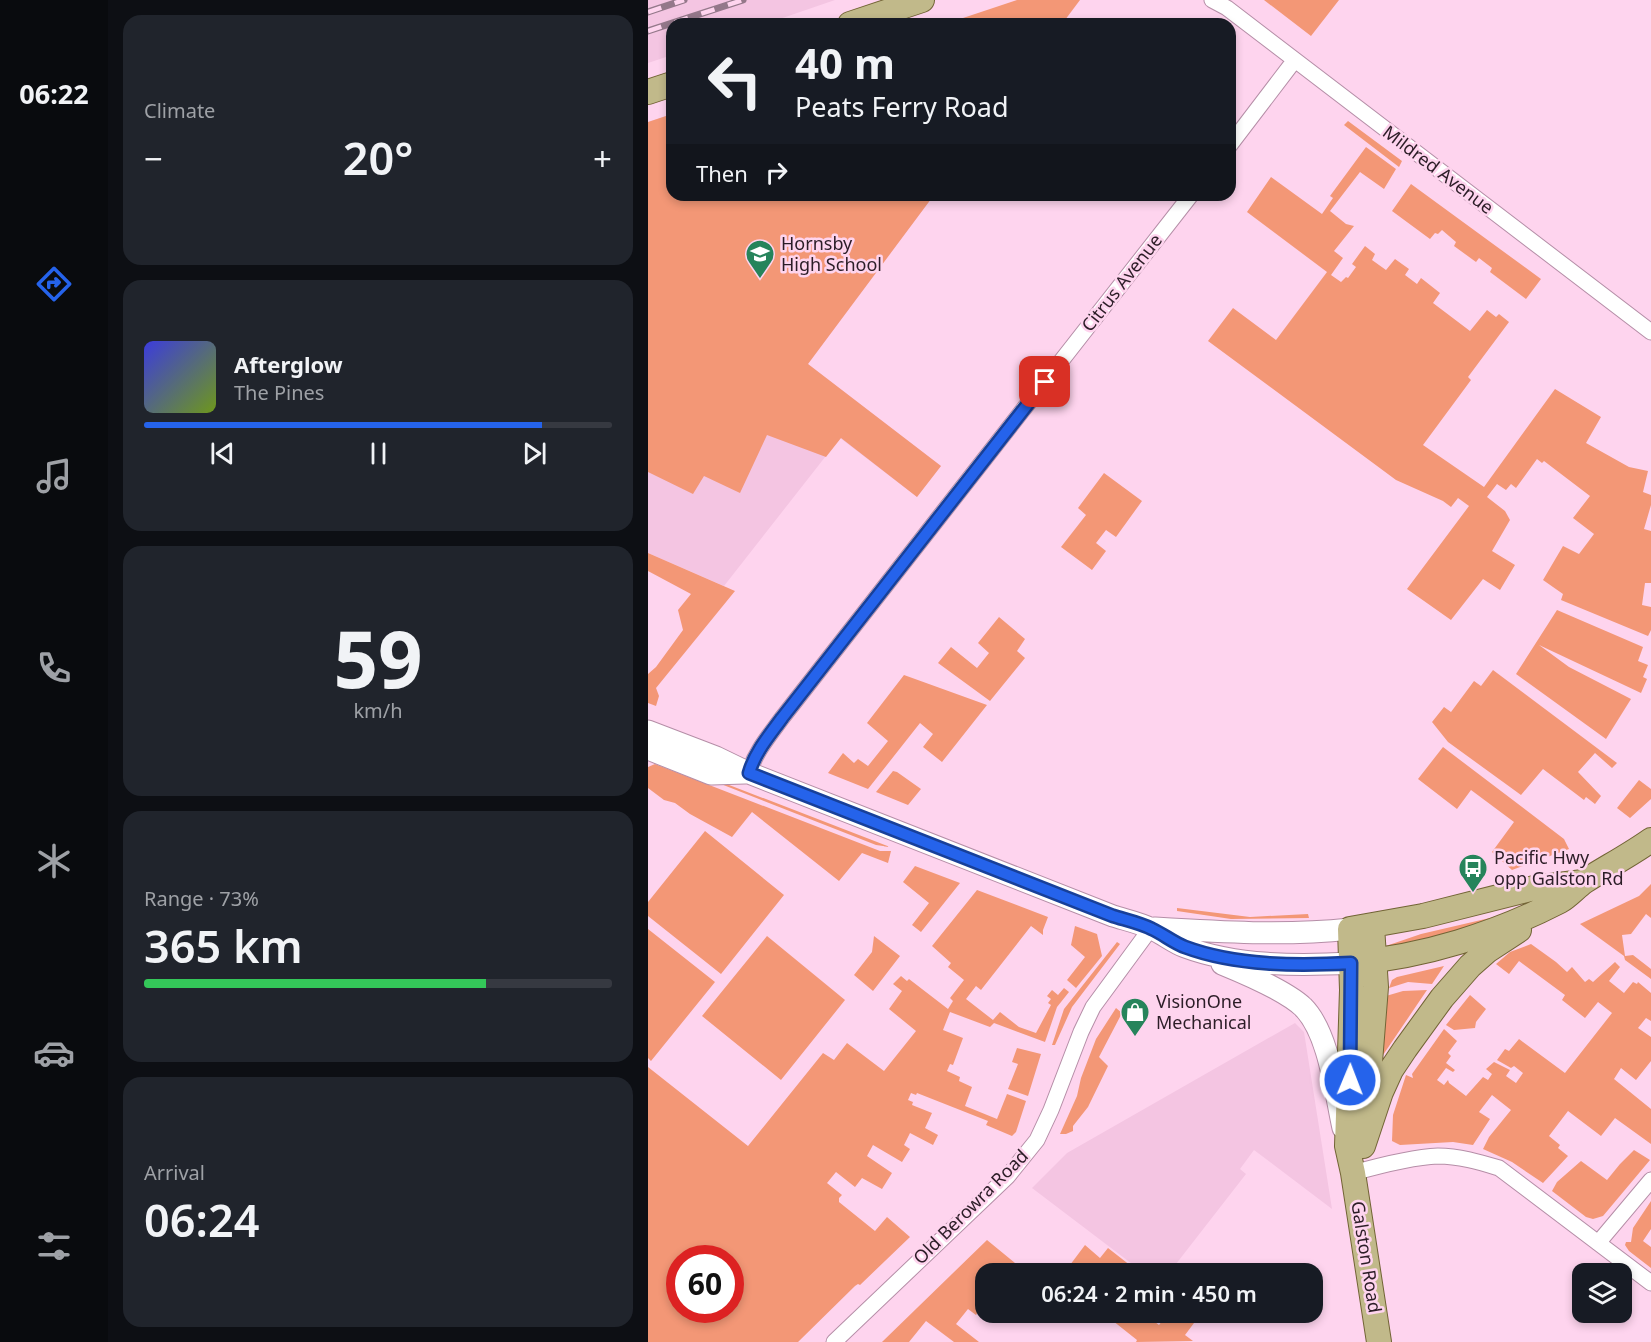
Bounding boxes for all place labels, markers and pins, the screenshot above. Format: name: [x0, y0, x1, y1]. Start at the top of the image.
place label: Hornsby High School: [781, 231, 882, 276]
school or university icon: Hornsby High School: [744, 238, 776, 280]
pin: [1019, 356, 1070, 407]
place label: Pacific Hwy opp Galston Rd: [1494, 845, 1624, 890]
bus stop icon: Pacific Hwy opp Galston Rd: [1457, 852, 1489, 894]
place label: VisionOne Mechanical: [1156, 989, 1252, 1034]
shop icon: VisionOne Mechanical: [1119, 996, 1151, 1038]

